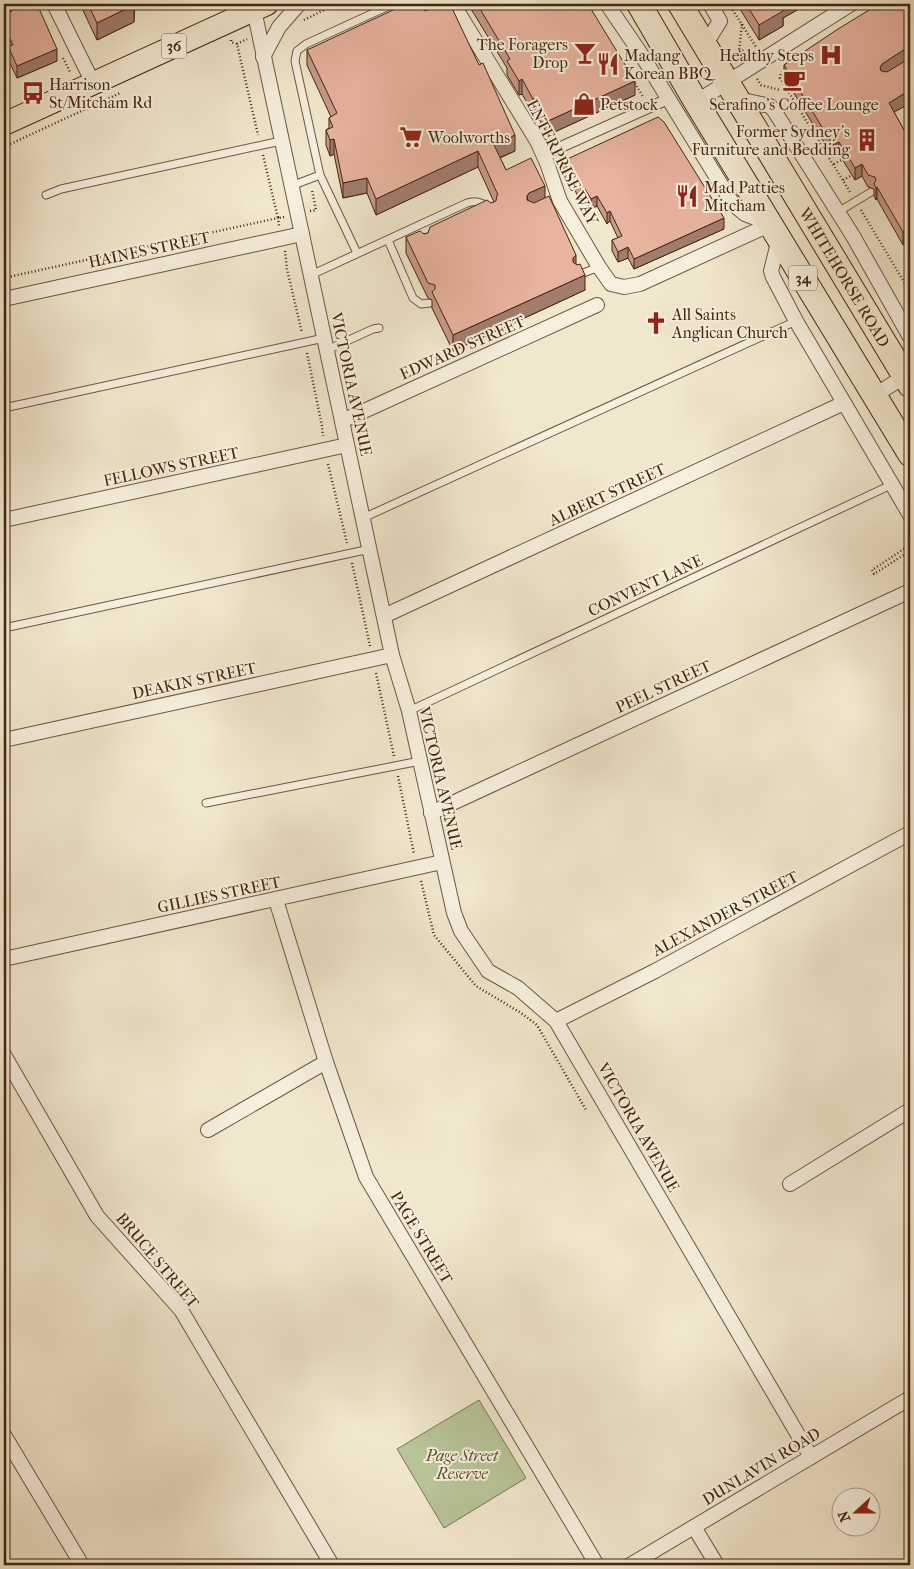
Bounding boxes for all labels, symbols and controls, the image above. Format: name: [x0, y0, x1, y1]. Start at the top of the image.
road number: 36: [162, 34, 186, 58]
place label: The Foragers Drop: [477, 35, 568, 72]
bar icon: The Foragers Drop: [572, 40, 598, 66]
hospital icon: Healthy Steps: [818, 42, 844, 68]
place label: Madang Korean BBQ: [624, 46, 717, 83]
place label: Healthy Steps: [719, 46, 814, 65]
restaurant icon: Madang Korean BBQ: [595, 51, 621, 77]
cafe icon: Serafino's Coffee Lounge: [781, 67, 807, 93]
place label: Harrison St/Mitcham Rd: [49, 75, 152, 112]
bus stop icon: Harrison St/Mitcham Rd: [20, 80, 46, 106]
shop icon: Petstock: [571, 91, 597, 117]
place label: Petstock: [600, 95, 659, 114]
place label: Serafino's Coffee Lounge: [709, 95, 879, 114]
street label: ENTERPRISE WAY: [523, 96, 603, 229]
place label: Former Sydney's Furniture and Bedding: [692, 122, 850, 159]
supermarket icon: Woolworths: [398, 124, 424, 150]
building icon: Former Sydney's Furniture and Bedding: [854, 127, 880, 153]
place label: Woolworths: [427, 128, 510, 147]
place label: Mad Patties Mitcham: [704, 178, 785, 215]
restaurant icon: Mad Patties Mitcham: [674, 183, 700, 209]
street label: WHITEHORSE ROAD: [795, 203, 894, 350]
street label: HAINES STREET: [87, 227, 212, 272]
road number: 34: [789, 266, 817, 290]
place label: All Saints Anglican Church: [671, 305, 788, 342]
street label: VICTORIA AVENUE: [327, 310, 376, 458]
church icon: All Saints Anglican Church: [643, 310, 669, 336]
street label: EDWARD STREET: [397, 311, 528, 384]
street label: FELLOWS STREET: [102, 443, 241, 490]
street label: ALBERT STREET: [545, 459, 669, 530]
street label: CONVENT LANE: [585, 551, 706, 620]
street label: PEEL STREET: [612, 656, 714, 717]
street label: DEAKIN STREET: [130, 658, 258, 703]
street label: VICTORIA AVENUE: [415, 704, 466, 852]
street label: ALEXANDER STREET: [648, 867, 802, 960]
street label: GILLIES STREET: [156, 872, 283, 917]
street label: VICTORIA AVENUE: [593, 1058, 683, 1196]
street label: PAGE STREET: [387, 1188, 457, 1287]
street label: BRUCE STREET: [112, 1209, 203, 1312]
street label: DUNLAVIN ROAD: [699, 1424, 824, 1509]
park label: Page Street Reserve: [425, 1446, 499, 1483]
north arrow: [832, 1486, 882, 1536]
text: N: [834, 1508, 854, 1524]

